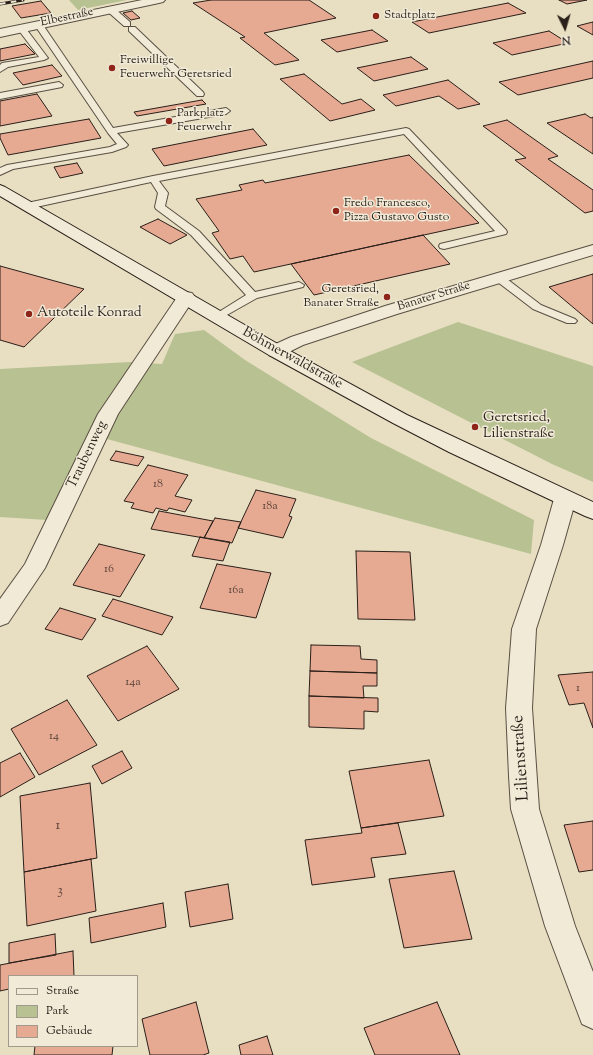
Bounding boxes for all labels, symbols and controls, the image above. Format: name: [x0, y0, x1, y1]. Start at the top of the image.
street label: Elbestraße: [39, 5, 95, 31]
north arrow: [545, 8, 585, 48]
place label: Stadtplatz: [384, 9, 435, 23]
marker: Stadtplatz: [371, 11, 381, 21]
text: N: [561, 32, 571, 48]
place label: Freiwillige Feuerwehr Geretsried: [120, 54, 232, 82]
marker: Freiwillige Feuerwehr Geretsried: [107, 63, 117, 73]
place label: Parkplatz Feuerwehr: [177, 107, 232, 135]
marker: Parkplatz Feuerwehr: [164, 116, 174, 126]
place label: Fredo Francesco, Pizza Gustavo Gusto: [344, 197, 449, 225]
marker: Fredo Francesco, Pizza Gustavo Gusto: [331, 206, 341, 216]
street label: Banater Straße: [396, 279, 472, 315]
place label: Geretsried, Banater Straße: [303, 283, 379, 311]
marker: Geretsried, Banater Straße: [382, 292, 392, 302]
place label: Autoteile Konrad: [37, 306, 142, 322]
marker: Autoteile Konrad: [24, 309, 34, 319]
street label: Böhmerwaldstraße: [239, 324, 345, 394]
place label: Geretsried, Lilienstraße: [483, 411, 554, 444]
street label: Traubenweg: [64, 418, 112, 492]
marker: Geretsried, Lilienstraße: [470, 422, 480, 432]
house number: 18: [153, 478, 163, 492]
house number: 18a: [262, 500, 278, 514]
house number: 16: [104, 563, 114, 577]
house number: 16a: [228, 584, 244, 598]
house number: 14a: [125, 676, 141, 690]
house number: 1: [576, 682, 580, 696]
street label: Lilienstraße: [509, 714, 535, 802]
house number: 14: [49, 730, 59, 744]
house number: 1: [56, 819, 60, 835]
house number: 3: [57, 884, 63, 900]
legend: [8, 975, 138, 1047]
text: Straße: [46, 982, 79, 1000]
text: Park: [46, 1002, 69, 1020]
text: Gebäude: [46, 1022, 92, 1040]

